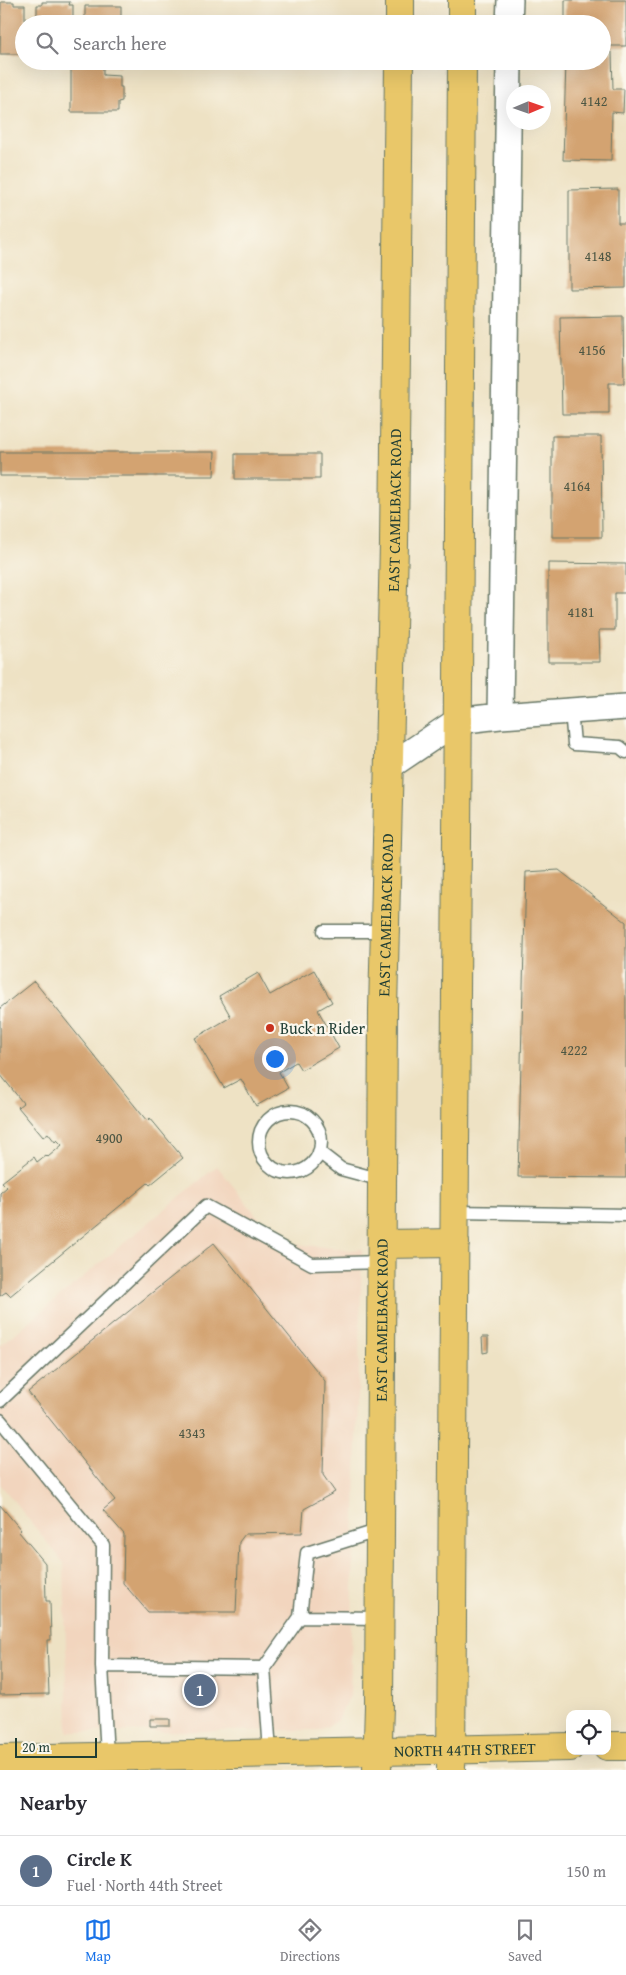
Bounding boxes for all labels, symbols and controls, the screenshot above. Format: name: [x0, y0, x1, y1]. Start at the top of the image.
search box: [15, 15, 611, 70]
icon: search: [33, 29, 61, 57]
text: Search here: [73, 29, 167, 57]
north arrow: [506, 85, 551, 130]
house number: 4142: [581, 91, 607, 111]
house number: 4148: [585, 246, 612, 266]
house number: 4156: [579, 340, 606, 360]
street label: EAST CAMELBACK ROAD: [381, 428, 407, 592]
house number: 4164: [564, 476, 591, 496]
house number: 4181: [568, 602, 594, 622]
street label: EAST CAMELBACK ROAD: [371, 833, 399, 997]
place label: Buck n Rider: [280, 1016, 365, 1040]
marker: Buck n Rider: [264, 1022, 276, 1034]
house number: 4222: [561, 1040, 587, 1060]
your location: [262, 1046, 288, 1072]
house number: 4900: [96, 1128, 123, 1148]
street label: EAST CAMELBACK ROAD: [369, 1238, 394, 1402]
house number: 4343: [179, 1423, 205, 1443]
pin: 1: [184, 1671, 216, 1709]
map controls: [566, 1710, 611, 1755]
button: locate: [566, 1710, 611, 1755]
scale bar: [15, 1735, 98, 1758]
street label: NORTH 44TH STREET: [394, 1736, 536, 1763]
text: 20 m: [22, 1737, 50, 1757]
text: Nearby: [20, 1787, 87, 1818]
text: Circle K: [67, 1845, 132, 1873]
text: 1: [32, 1859, 40, 1883]
text: 150 m: [566, 1859, 606, 1883]
text: Fuel · North 44th Street: [67, 1873, 223, 1897]
tab: Map: [84, 1916, 112, 1966]
tab: Directions: [280, 1916, 340, 1966]
tab: Saved: [508, 1916, 542, 1966]

